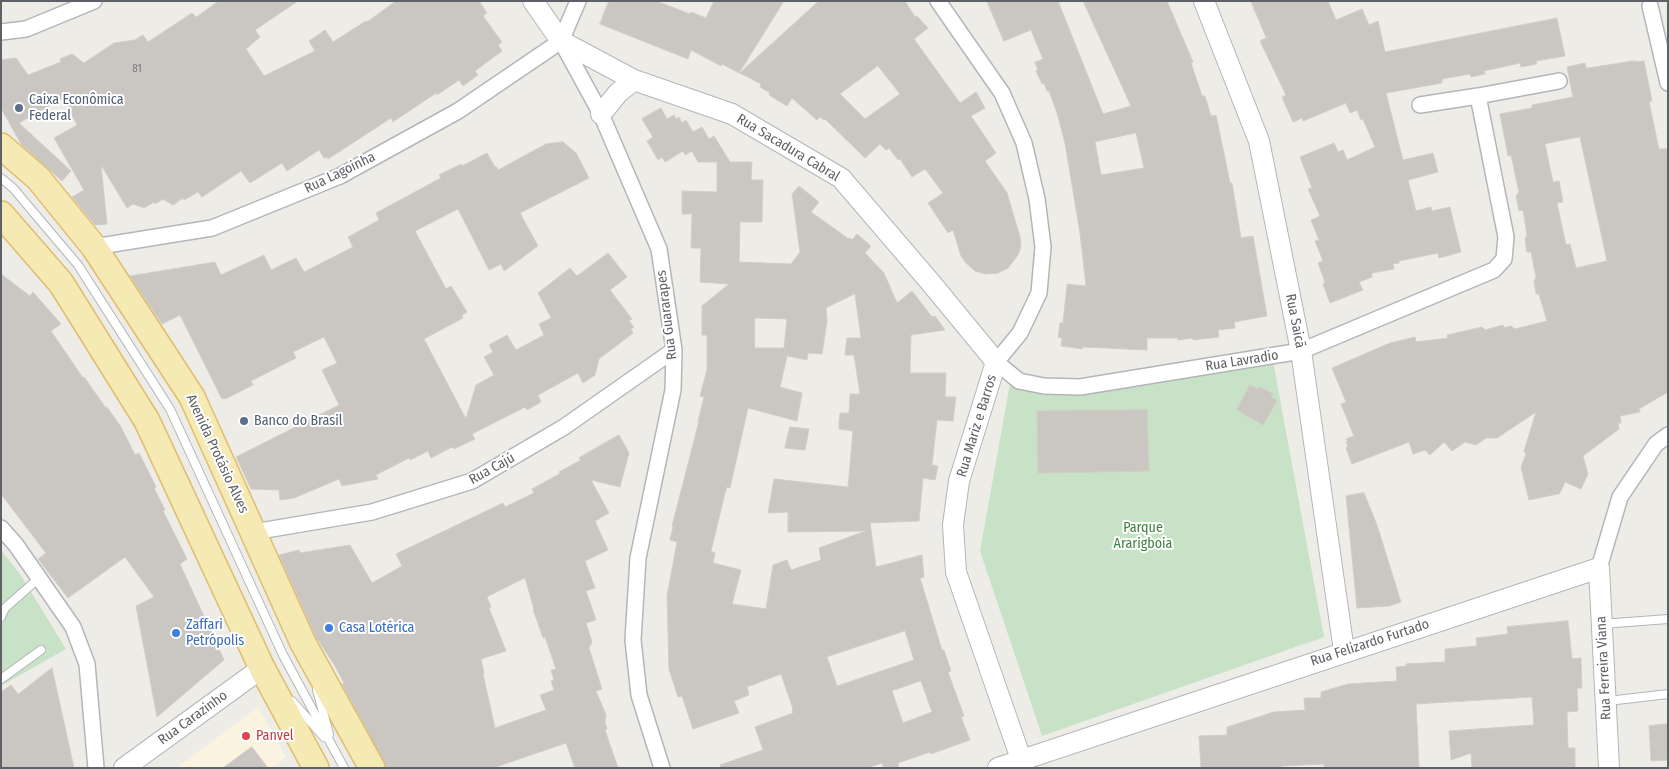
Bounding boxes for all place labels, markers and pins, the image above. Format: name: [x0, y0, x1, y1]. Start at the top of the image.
place label: Caixa Econômica Federal: [29, 92, 124, 124]
marker: Caixa Econômica Federal: [13, 102, 25, 114]
place label: Banco do Brasil: [254, 413, 343, 429]
marker: Banco do Brasil: [238, 415, 250, 427]
place label: Zaffari Petrópolis: [186, 617, 244, 650]
place label: Casa Lotérica: [339, 620, 414, 636]
marker: Casa Lotérica: [323, 622, 335, 634]
marker: Zaffari Petrópolis: [170, 627, 182, 639]
place label: Panvel: [256, 728, 294, 744]
marker: Panvel: [240, 730, 252, 742]

